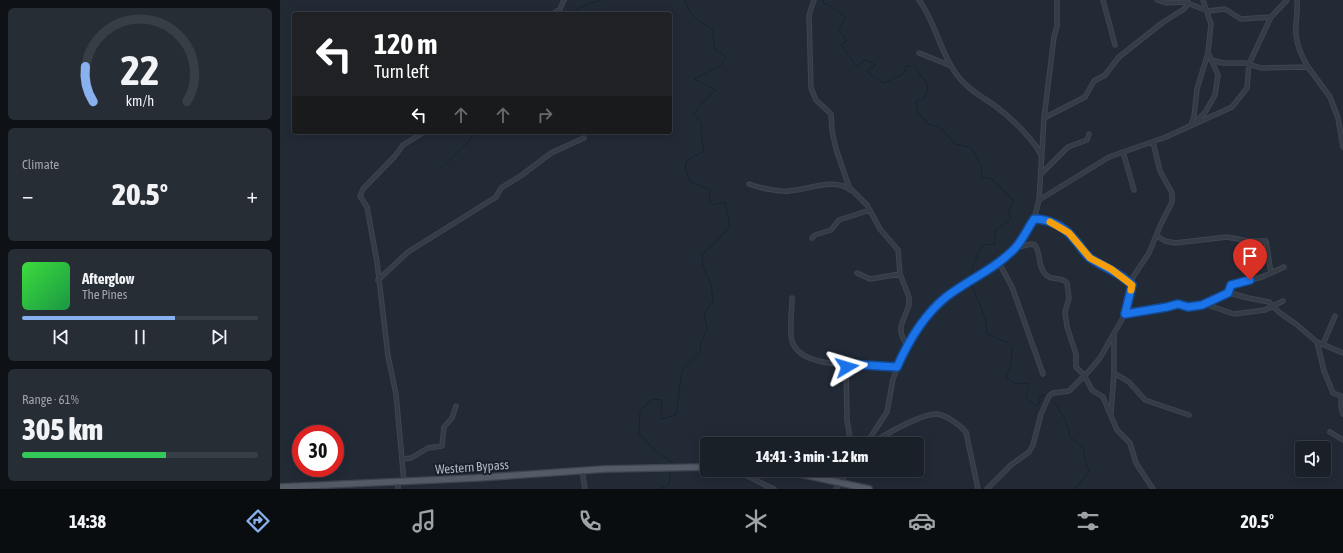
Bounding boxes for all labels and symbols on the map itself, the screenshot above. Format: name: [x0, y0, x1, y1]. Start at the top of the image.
pin: [1233, 239, 1267, 280]
position arrow: [826, 346, 868, 388]
speed limit sign: 30: [292, 425, 344, 477]
street label: Western Bypass: [435, 457, 510, 477]

